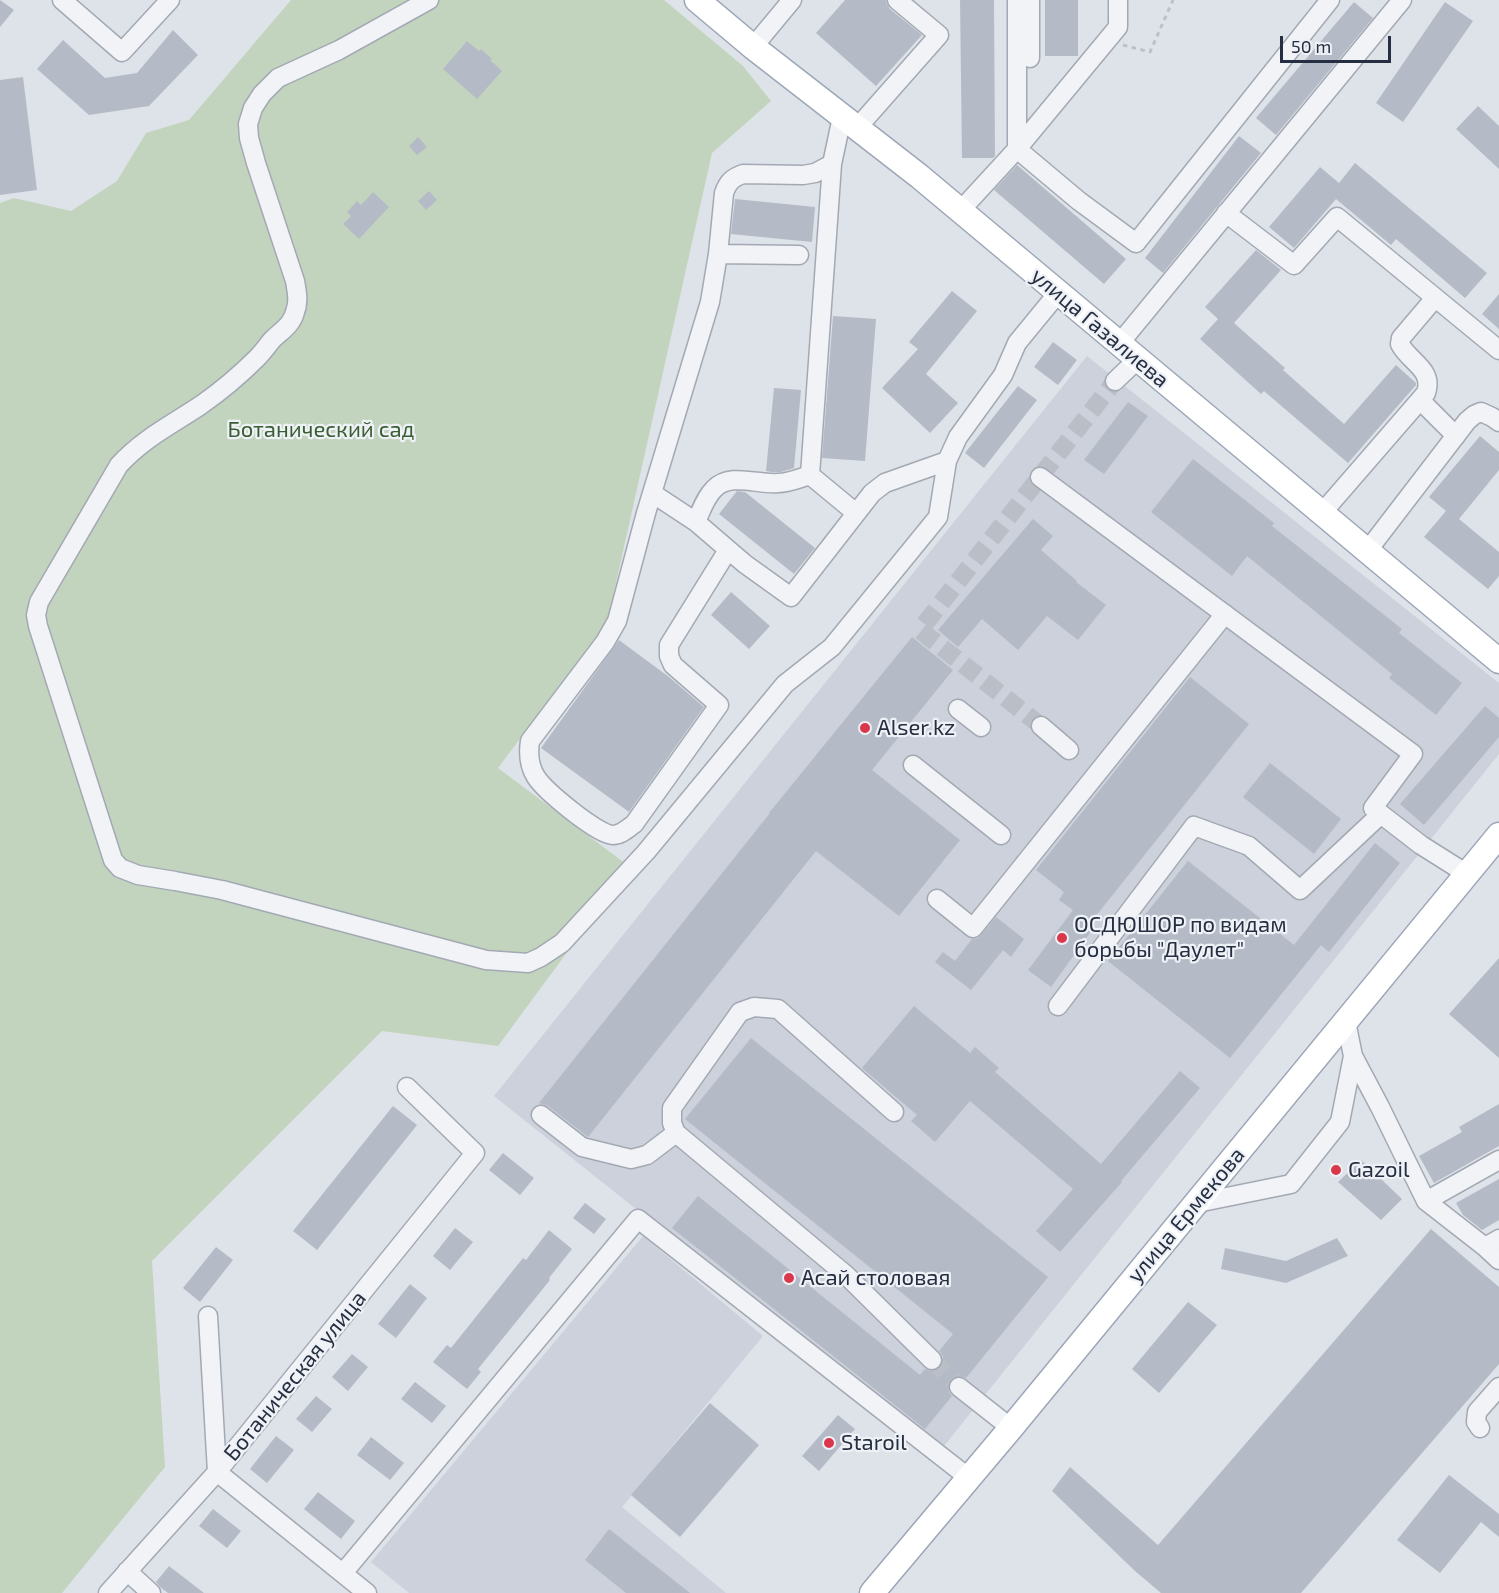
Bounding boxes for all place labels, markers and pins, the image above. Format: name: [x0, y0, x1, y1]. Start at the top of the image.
place label: Alser.kz: [877, 715, 955, 741]
marker: Alser.kz: [858, 721, 872, 735]
place label: ОСДЮШОР по видам борьбы "Даулет": [1074, 912, 1287, 963]
marker: ОСДЮШОР по видам борьбы "Даулет": [1055, 931, 1069, 945]
place label: Gazoil: [1348, 1157, 1410, 1183]
marker: Gazoil: [1329, 1163, 1343, 1177]
place label: Асай столовая: [801, 1265, 950, 1291]
marker: Асай столовая: [782, 1271, 796, 1285]
place label: Staroil: [841, 1430, 907, 1456]
marker: Staroil: [822, 1436, 836, 1450]

